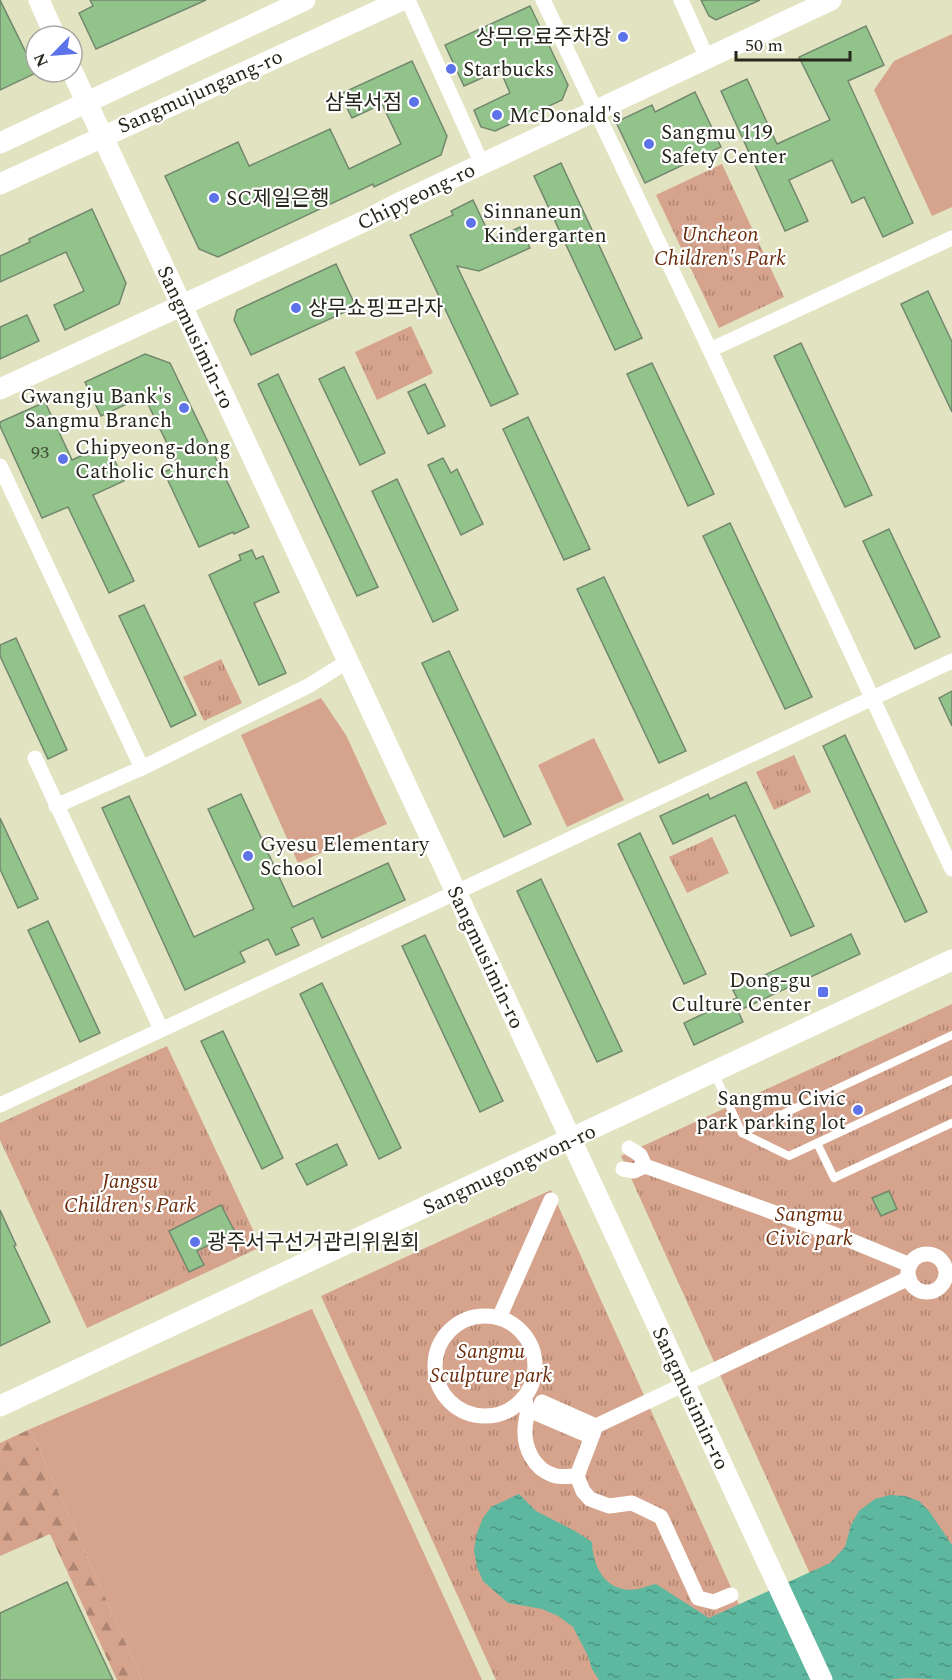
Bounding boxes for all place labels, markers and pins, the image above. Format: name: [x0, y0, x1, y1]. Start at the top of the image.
place label: 상무유료주차장: [476, 22, 611, 54]
marker: 상무유료주차장: [616, 30, 630, 44]
place label: Starbucks: [463, 54, 554, 86]
marker: Starbucks: [444, 62, 458, 76]
place label: 삼복서점: [325, 87, 402, 119]
marker: 삼복서점: [407, 95, 421, 109]
place label: McDonald's: [509, 100, 621, 132]
marker: McDonald's: [490, 108, 504, 122]
place label: Sangmu 119 Safety Center: [661, 117, 786, 173]
marker: Sangmu 119 Safety Center: [642, 137, 656, 151]
place label: SC제일은행: [226, 183, 330, 215]
marker: SC제일은행: [207, 191, 221, 205]
place label: Sinnaneun Kindergarten: [483, 196, 607, 252]
marker: Sinnaneun Kindergarten: [464, 216, 478, 230]
place label: 상무쇼핑프라자: [308, 293, 443, 325]
marker: 상무쇼핑프라자: [289, 301, 303, 315]
place label: Gwangju Bank's Sangmu Branch: [20, 381, 172, 437]
marker: Gwangju Bank's Sangmu Branch: [177, 401, 191, 415]
place label: Chipyeong-dong Catholic Church: [75, 432, 231, 488]
marker: Chipyeong-dong Catholic Church: [56, 452, 70, 466]
place label: Gyesu Elementary School: [260, 829, 430, 885]
marker: Gyesu Elementary School: [241, 849, 255, 863]
place label: Dong-gu Culture Center: [671, 965, 811, 1021]
marker: Dong-gu Culture Center: [816, 985, 830, 999]
place label: Sangmu Civic park parking lot: [696, 1083, 846, 1139]
marker: Sangmu Civic park parking lot: [851, 1103, 865, 1117]
place label: 광주서구선거관리위원회: [207, 1227, 420, 1259]
marker: 광주서구선거관리위원회: [188, 1235, 202, 1249]

